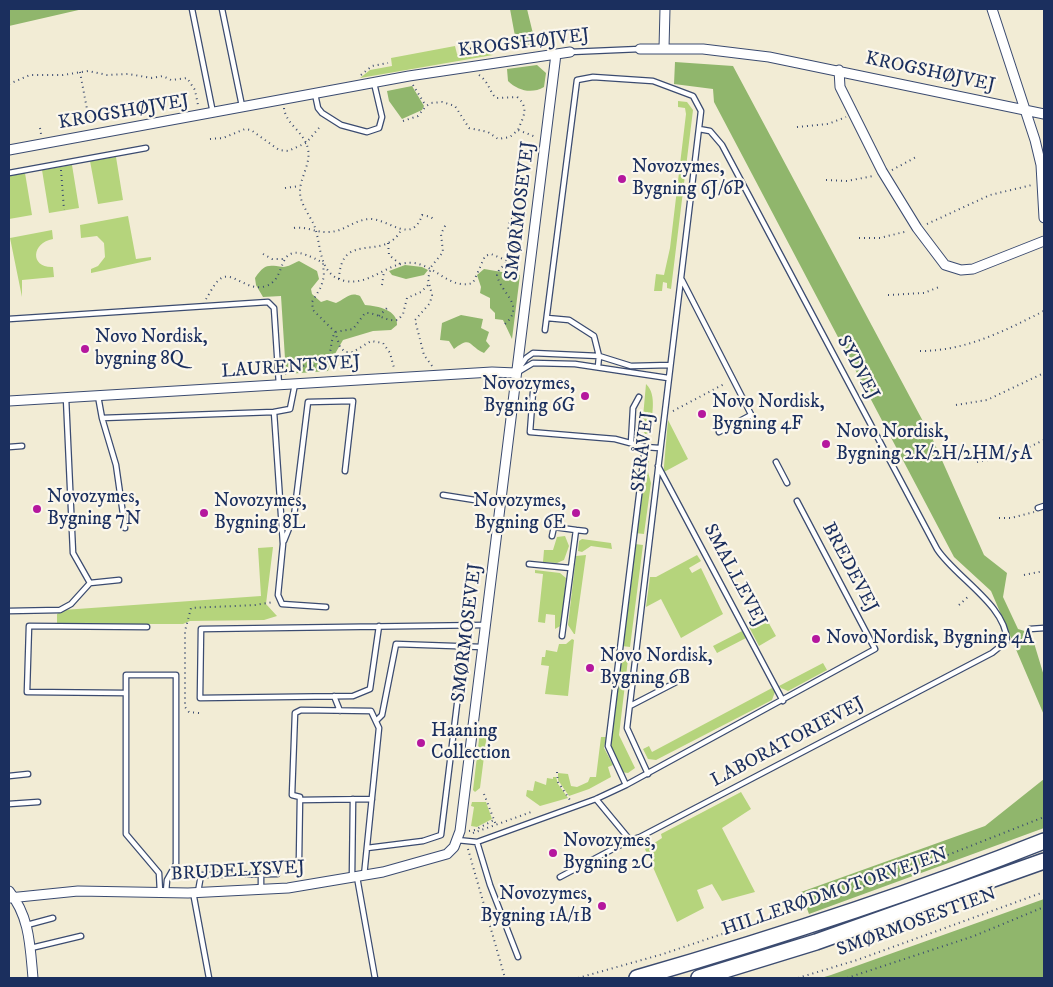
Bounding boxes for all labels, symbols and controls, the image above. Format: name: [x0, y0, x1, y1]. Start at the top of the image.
street label: KROGSHØJVEJ: [457, 25, 591, 63]
street label: KROGSHØJVEJ: [863, 48, 997, 98]
street label: KROGSHØJVEJ: [57, 90, 191, 136]
street label: SMØRMOSEVEJ: [501, 140, 541, 282]
place label: Novozymes, Bygning 6J/6P: [632, 157, 744, 201]
marker: Novozymes, Bygning 6J/6P: [616, 173, 628, 185]
place label: Novo Nordisk, bygning 8Q: [95, 327, 208, 371]
street label: SYDVEJ: [831, 332, 883, 404]
marker: Novo Nordisk, bygning 8Q: [79, 343, 91, 355]
street label: LAURENTSVEJ: [221, 352, 361, 384]
place label: Novozymes, Bygning 6G: [482, 374, 575, 418]
marker: Novozymes, Bygning 6G: [579, 390, 591, 402]
place label: Novo Nordisk, Bygning 4F: [712, 392, 825, 436]
marker: Novo Nordisk, Bygning 4F: [696, 408, 708, 420]
street label: SKRÅVEJ: [628, 411, 660, 493]
place label: Novo Nordisk, Bygning 2K/2H/2HM/5A: [836, 422, 1032, 466]
marker: Novo Nordisk, Bygning 2K/2H/2HM/5A: [820, 438, 832, 450]
place label: Novozymes, Bygning 7N: [47, 487, 141, 531]
place label: Novozymes, Bygning 8L: [214, 491, 307, 535]
place label: Novozymes, Bygning 6E: [473, 491, 566, 535]
marker: Novozymes, Bygning 7N: [31, 503, 43, 515]
marker: Novozymes, Bygning 8L: [198, 507, 210, 519]
marker: Novozymes, Bygning 6E: [570, 507, 582, 519]
street label: BREDEVEJ: [816, 519, 882, 617]
street label: SMALLEVEJ: [697, 521, 771, 631]
street label: SMØRMOSEVEJ: [448, 562, 488, 704]
place label: Novo Nordisk, Bygning 4A: [826, 628, 1034, 650]
marker: Novo Nordisk, Bygning 4A: [810, 633, 822, 645]
place label: Novo Nordisk, Bygning 6B: [600, 646, 713, 690]
marker: Novo Nordisk, Bygning 6B: [584, 662, 596, 674]
street label: LABORATORIEVEJ: [707, 693, 869, 793]
place label: Haaning Collection: [431, 721, 510, 765]
marker: Haaning Collection: [415, 737, 427, 749]
place label: Novozymes, Bygning 2C: [563, 831, 656, 875]
street label: HILLERØDMOTORVEJEN: [719, 844, 951, 942]
marker: Novozymes, Bygning 2C: [547, 847, 559, 859]
street label: BRUDELYSVEJ: [170, 857, 306, 887]
street label: SMØRMOSESTIEN: [834, 883, 1000, 963]
place label: Novozymes, Bygning 1A/1B: [480, 884, 592, 928]
marker: Novozymes, Bygning 1A/1B: [596, 900, 608, 912]

